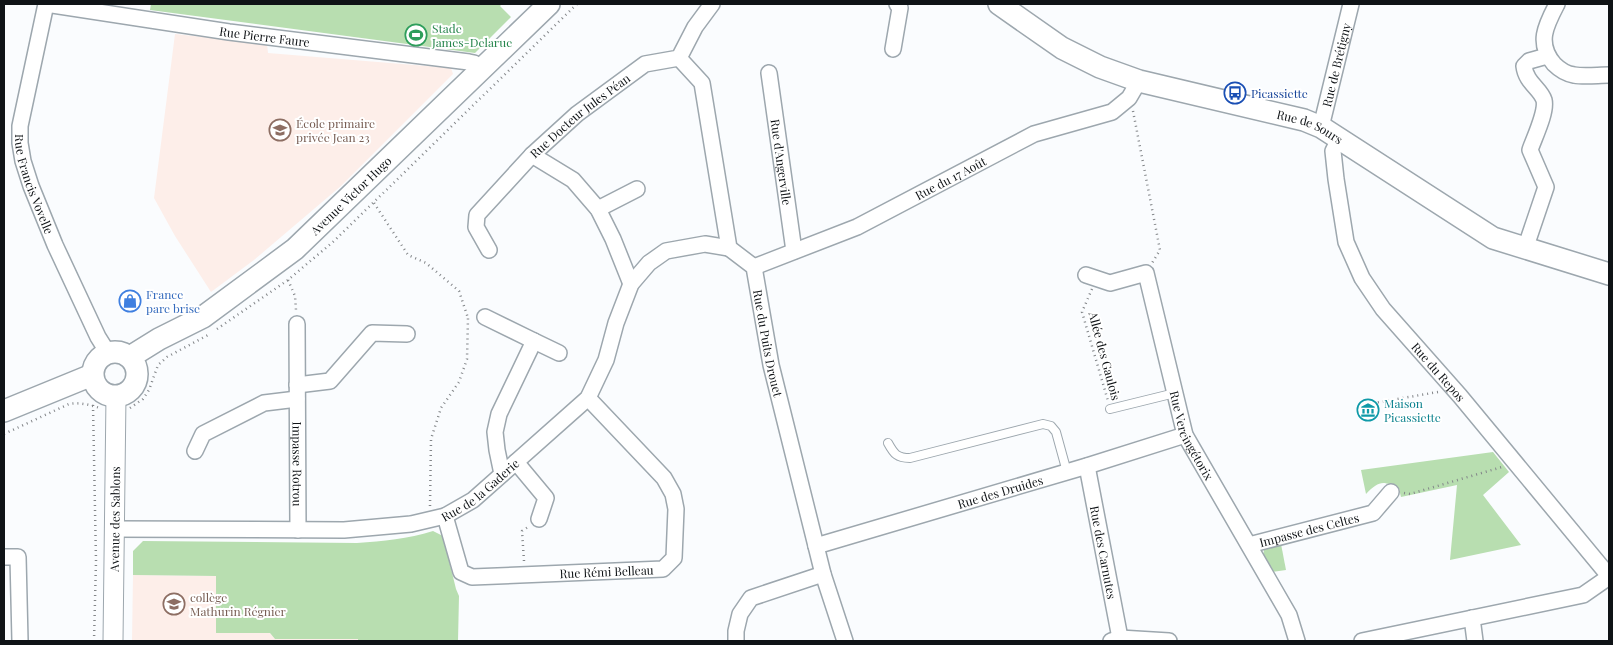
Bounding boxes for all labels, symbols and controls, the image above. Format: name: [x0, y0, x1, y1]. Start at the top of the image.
place label: Stade James-Delarue: [431, 20, 512, 50]
street label: Rue de Brétigny: [1318, 21, 1354, 108]
street label: Rue Pierre Faure: [218, 23, 311, 50]
sports icon: Stade James-Delarue: [404, 23, 428, 47]
street label: Rue Docteur Jules Péan: [526, 70, 633, 161]
bus stop icon: Picassiette: [1223, 81, 1247, 105]
place label: Picassiette: [1251, 85, 1308, 101]
street label: Rue de Sours: [1275, 106, 1346, 147]
place label: École primaire privée Jean 23: [296, 115, 375, 145]
school or university icon: École primaire privée Jean 23: [268, 118, 292, 142]
street label: Rue d'Angerville: [768, 118, 795, 206]
street label: Rue Francis Vovelle: [12, 134, 58, 236]
street label: Avenue Victor Hugo: [306, 152, 395, 239]
street label: Rue du 17 Août: [912, 152, 989, 203]
place label: France pare brise: [146, 286, 200, 316]
street label: Rue du Puits Drouet: [750, 288, 787, 399]
shop icon: France pare brise: [118, 289, 142, 313]
street label: Allée des Gaulois: [1085, 309, 1124, 402]
street label: Rue du Repos: [1408, 339, 1469, 405]
street label: Rue Vercingétorix: [1167, 389, 1218, 484]
place label: Maison Picassiette: [1384, 395, 1441, 425]
museum icon: Maison Picassiette: [1356, 398, 1380, 422]
street label: Impasse Rotrou: [289, 422, 306, 506]
street label: Rue de la Gaderie: [438, 455, 522, 525]
street label: Avenue des Sablons: [106, 466, 123, 573]
street label: Rue des Druides: [956, 471, 1045, 512]
street label: Rue des Carnutes: [1087, 504, 1120, 600]
street label: Impasse des Celtes: [1257, 509, 1361, 550]
street label: Rue Rémi Belleau: [559, 561, 654, 581]
place label: collège Mathurin Régnier: [190, 589, 287, 619]
school or university icon: collège Mathurin Régnier: [162, 592, 186, 616]

